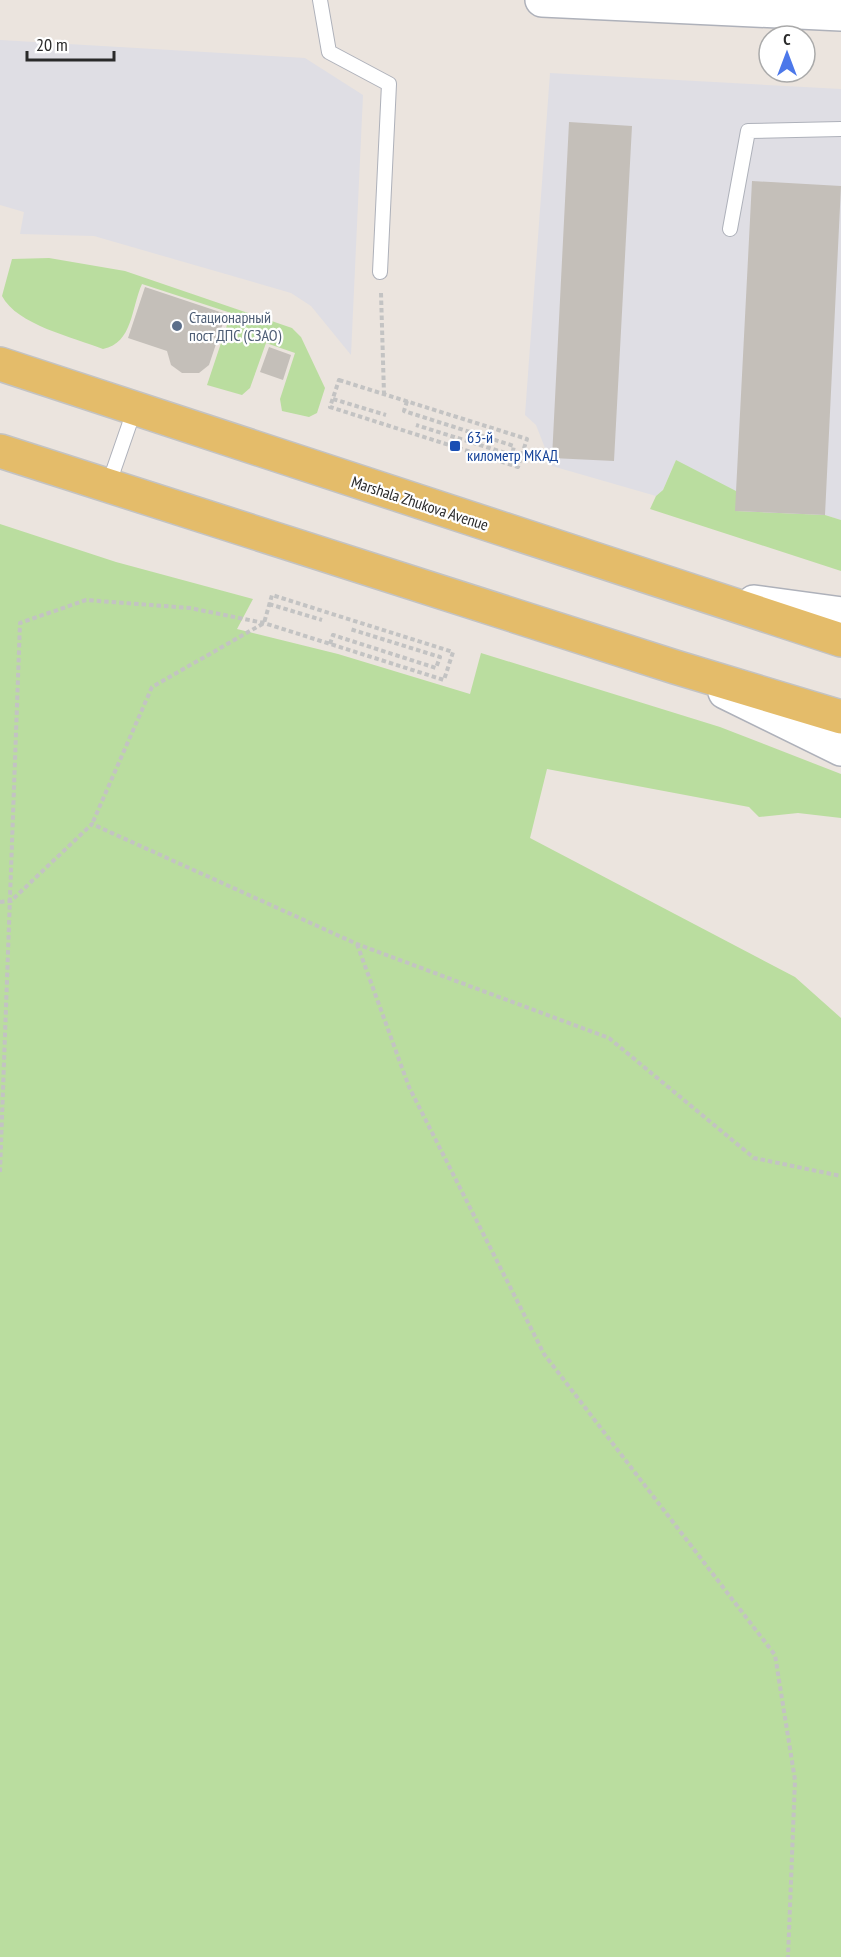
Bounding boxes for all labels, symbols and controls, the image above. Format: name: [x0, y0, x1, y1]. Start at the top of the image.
scale bar: [27, 24, 114, 62]
north arrow: [757, 24, 817, 84]
text: С: [783, 29, 791, 49]
text: 20 m: [36, 33, 68, 56]
place label: Стационарный пост ДПС (СЗАО): [189, 307, 281, 345]
marker: Стационарный пост ДПС (СЗАО): [170, 319, 184, 333]
place label: 63-й километр МКАД: [467, 427, 559, 465]
marker: 63-й километр МКАД: [448, 439, 462, 453]
street label: Marshala Zhukova Avenue: [349, 471, 491, 535]

